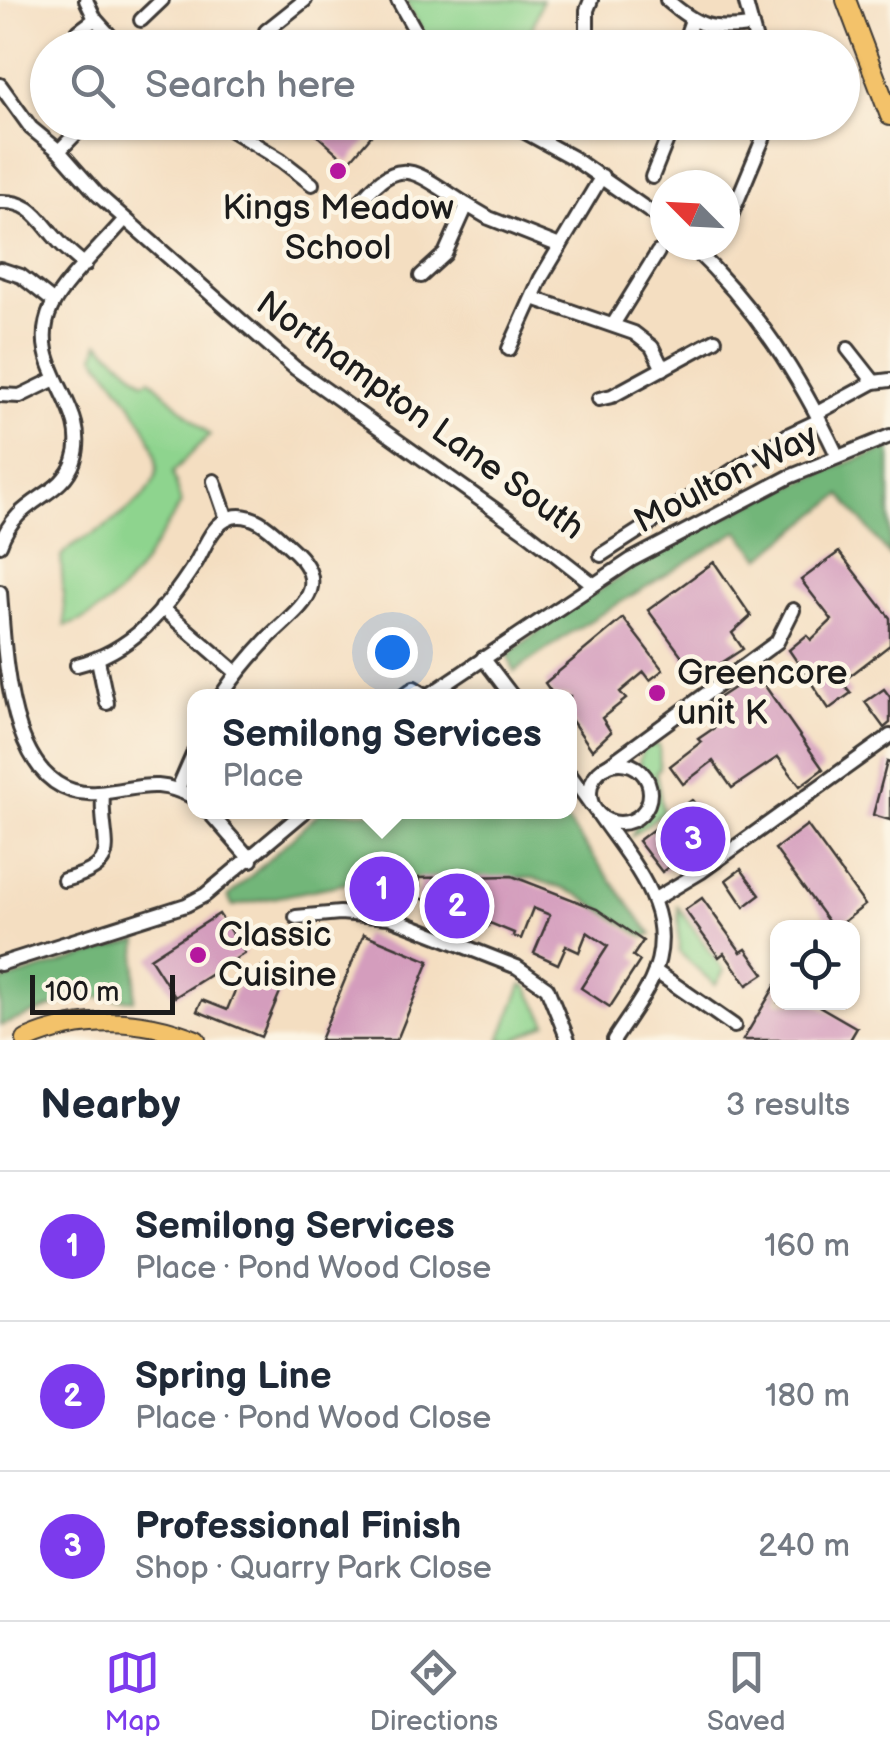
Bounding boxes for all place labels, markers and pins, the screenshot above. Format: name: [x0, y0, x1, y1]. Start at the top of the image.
marker: Kings Meadow School: [327, 160, 349, 182]
place label: Kings Meadow School: [222, 187, 454, 270]
place label: Greencore unit K: [677, 652, 848, 735]
marker: Greencore unit K: [646, 682, 668, 704]
pin: 3: [660, 802, 726, 876]
pin: 1: [350, 852, 414, 926]
pin: 2: [424, 868, 490, 944]
place label: Classic Cuisine: [218, 914, 337, 997]
marker: Classic Cuisine: [187, 944, 209, 966]

